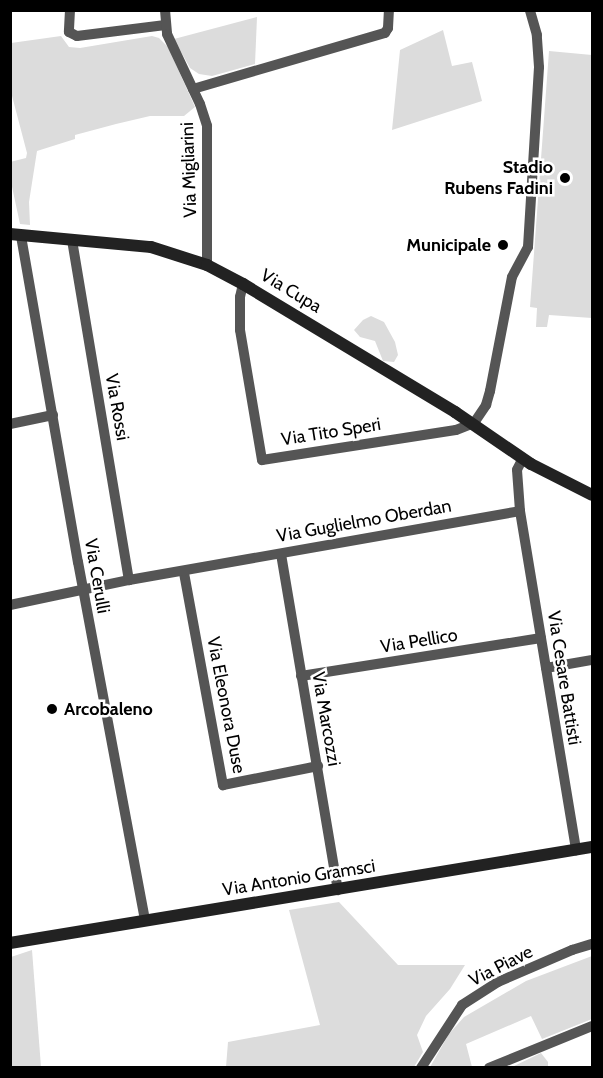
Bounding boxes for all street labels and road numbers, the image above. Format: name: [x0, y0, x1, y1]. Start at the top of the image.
street label: Via Migliarini: [177, 122, 201, 218]
street label: Via Cupa: [257, 264, 325, 318]
street label: Via Rossi: [101, 372, 133, 442]
street label: Via Tito Speri: [280, 413, 382, 451]
street label: Via Guglielmo Oberdan: [275, 495, 453, 547]
street label: Via Cerulli: [80, 537, 114, 615]
street label: Via Cesare Battisti: [543, 609, 585, 747]
street label: Via Pellico: [379, 624, 459, 658]
street label: Via Eleonora Duse: [202, 635, 250, 775]
street label: Via Marcozzi: [307, 670, 345, 768]
street label: Via Antonio Gramsci: [221, 855, 377, 901]
street label: Via Piave: [466, 941, 536, 991]

